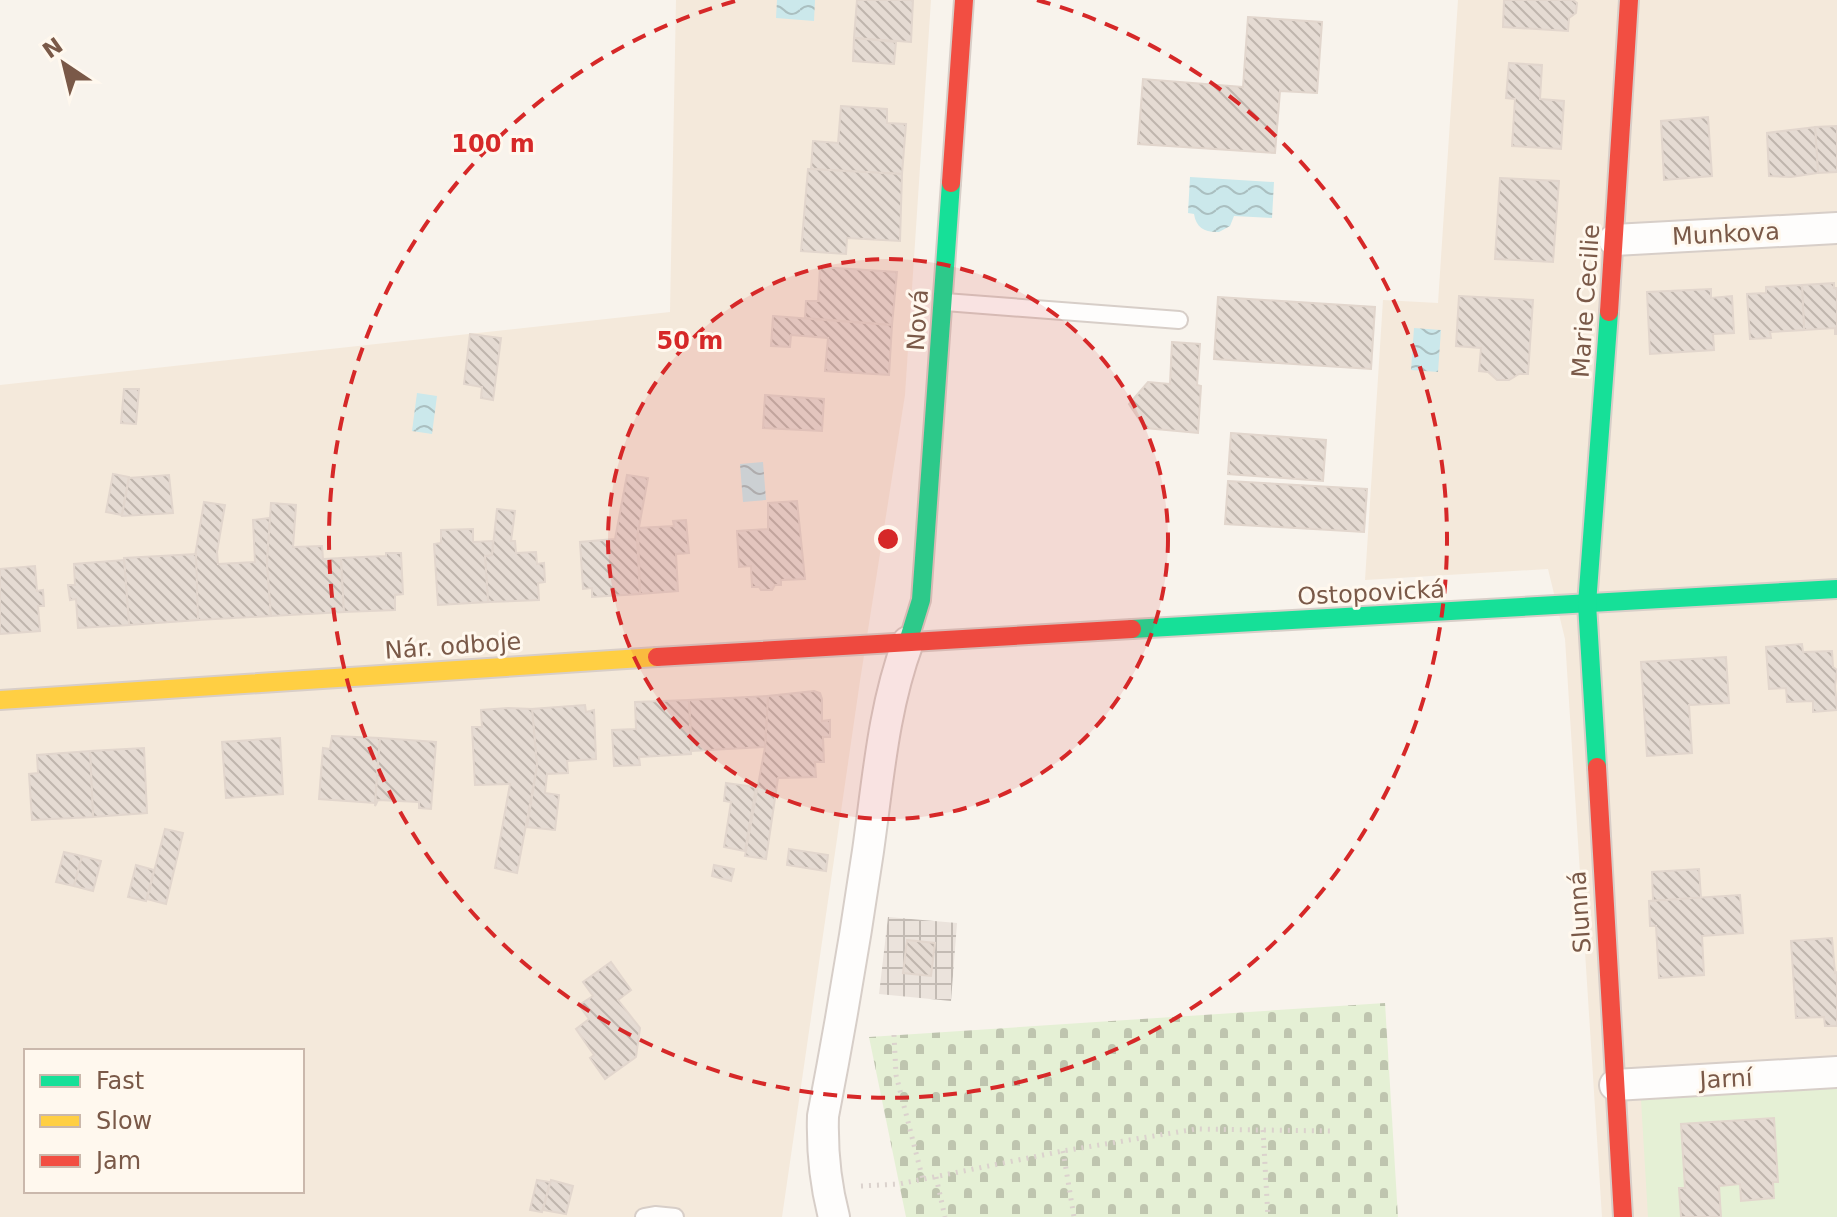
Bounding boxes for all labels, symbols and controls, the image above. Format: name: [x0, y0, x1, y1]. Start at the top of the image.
north arrow: [24, 24, 104, 104]
text: N: [38, 33, 68, 64]
text: 100 m: [451, 130, 535, 158]
street label: Munkova: [1671, 217, 1781, 251]
street label: Marie Cecilie: [1567, 223, 1605, 379]
street label: Nová: [902, 288, 934, 352]
text: 50 m: [657, 327, 723, 355]
centre of rings: [874, 525, 902, 553]
street label: Ostopovická: [1297, 575, 1445, 611]
street label: Nár. odboje: [384, 627, 522, 665]
street label: Slunná: [1563, 870, 1597, 954]
legend: [24, 1049, 304, 1193]
street label: Jarní: [1697, 1064, 1755, 1094]
text: Fast: [96, 1067, 144, 1095]
text: Slow: [96, 1107, 152, 1135]
text: Jam: [94, 1147, 141, 1175]

